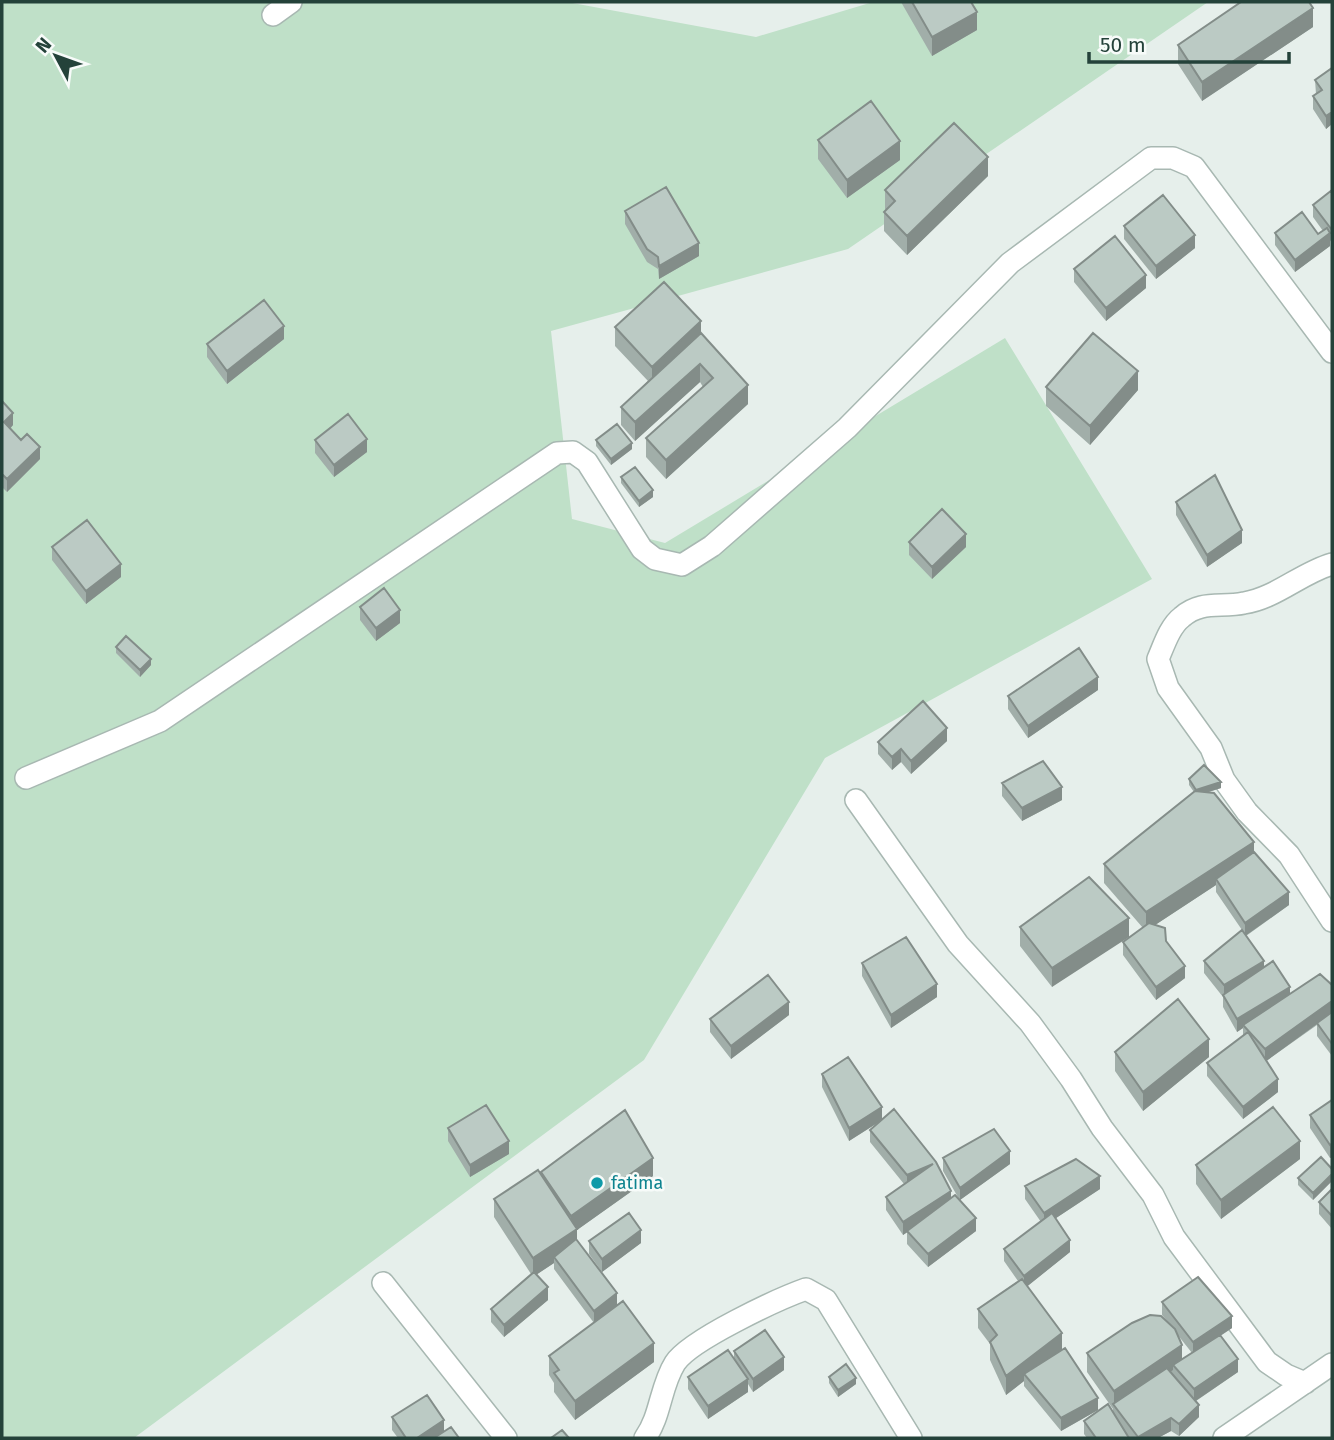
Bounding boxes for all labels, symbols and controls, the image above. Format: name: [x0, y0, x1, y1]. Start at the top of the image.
north arrow: [21, 21, 91, 91]
scale bar: [1089, 21, 1288, 65]
text: 50 m: [1100, 32, 1146, 58]
text: N: [31, 33, 56, 57]
place label: fatima: [611, 1172, 663, 1194]
marker: fatima: [589, 1175, 605, 1191]

